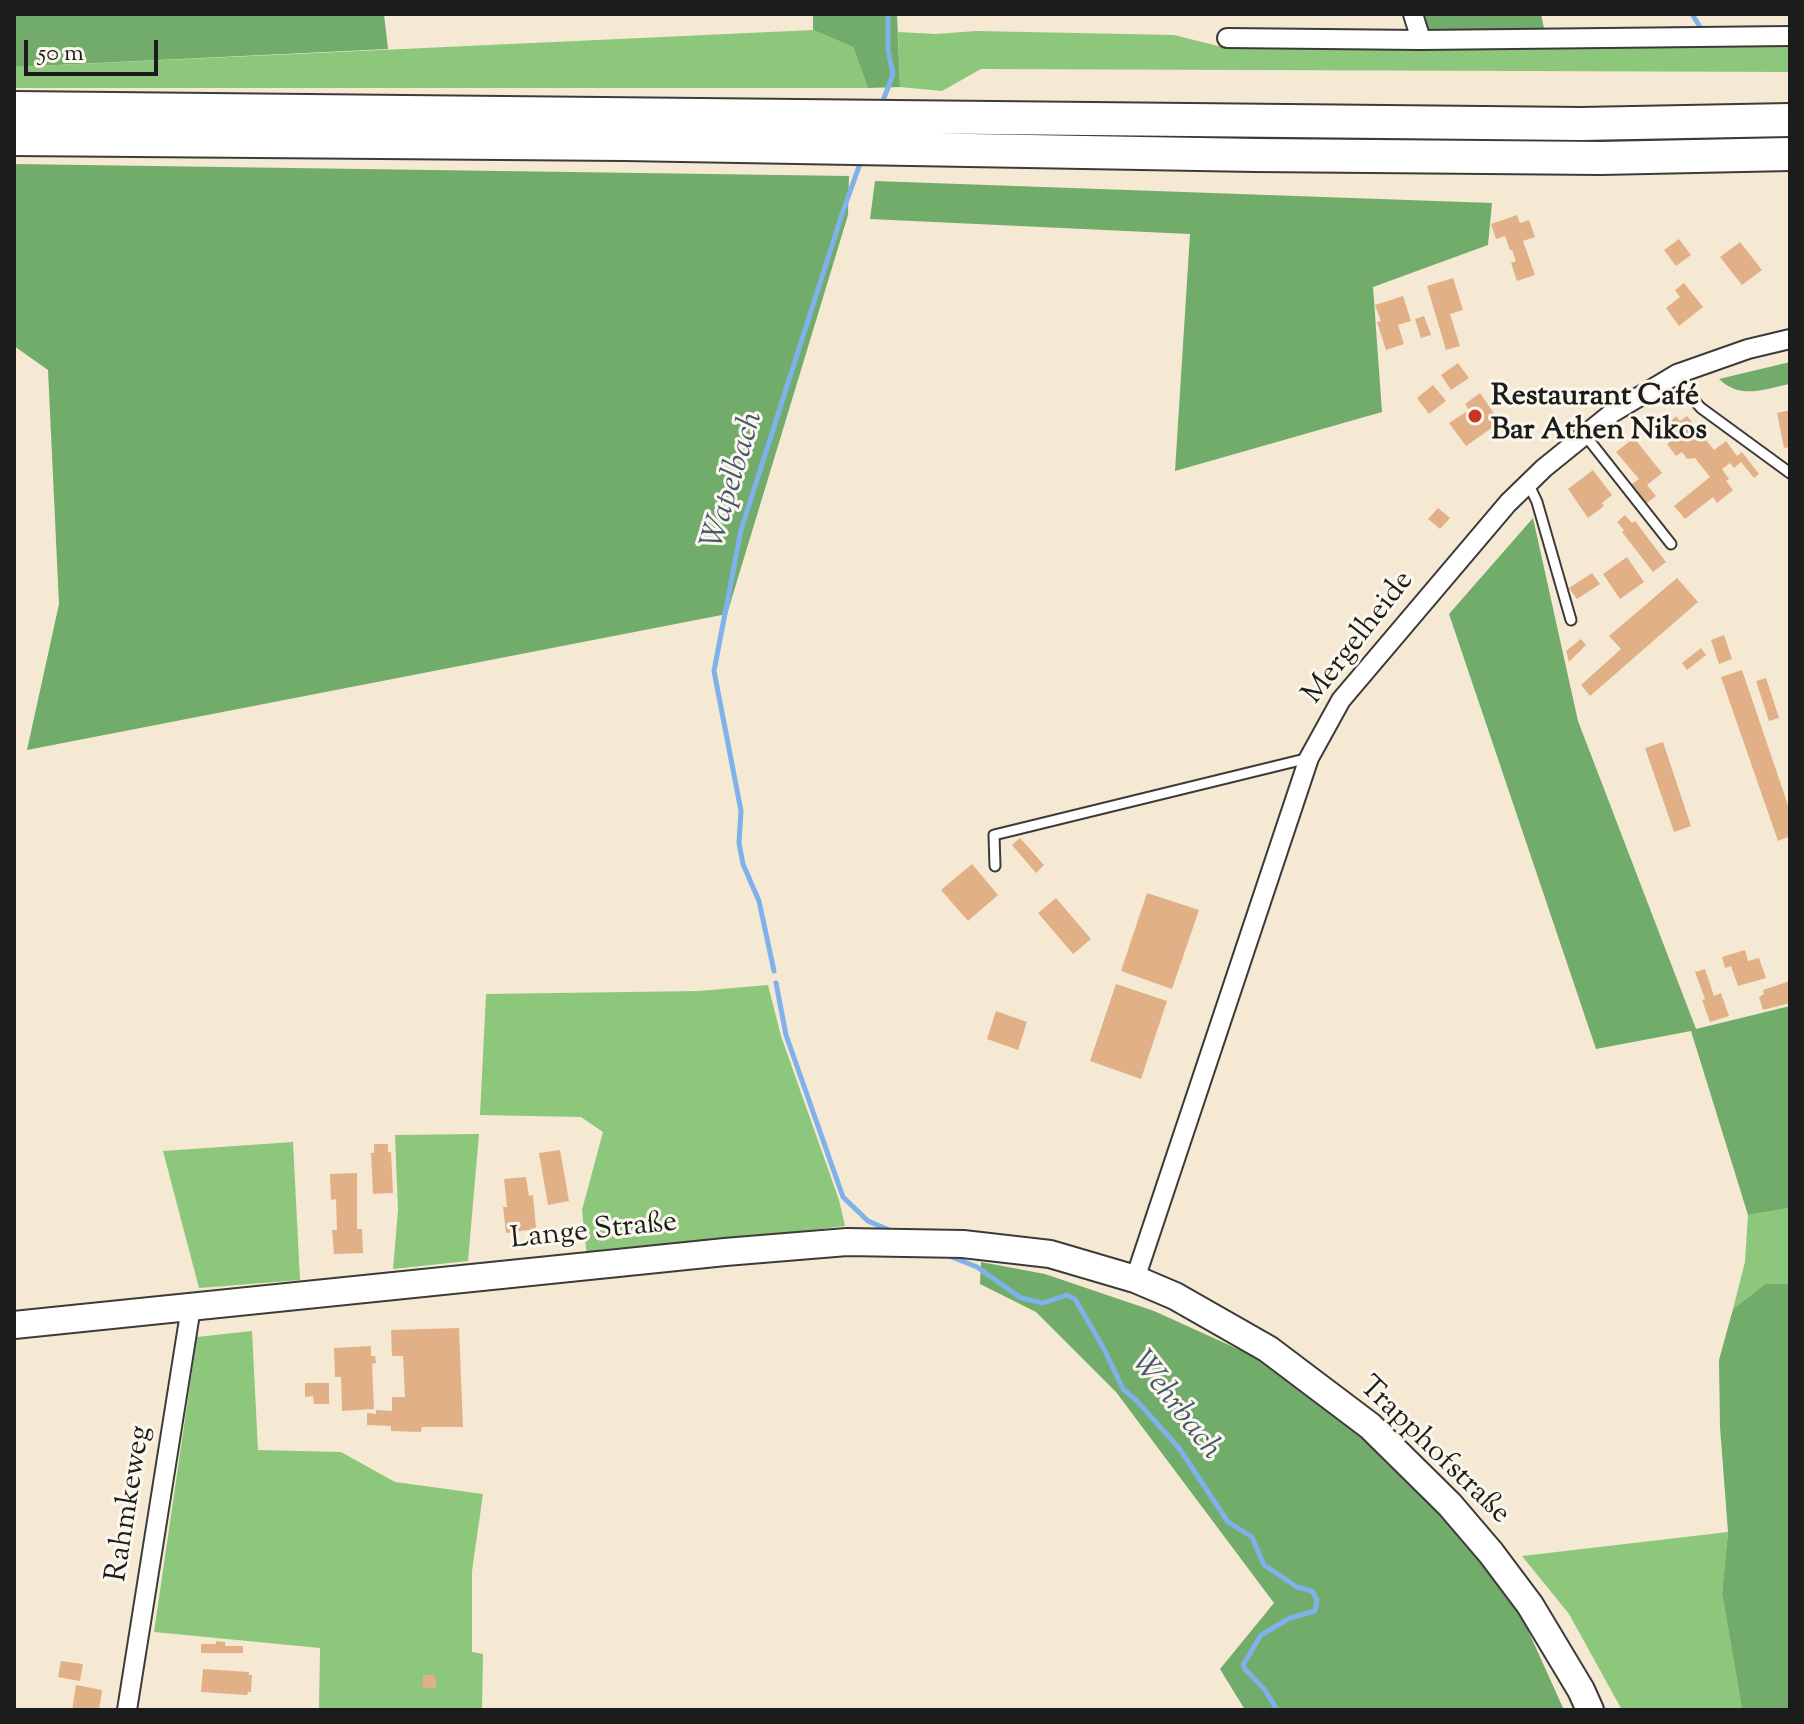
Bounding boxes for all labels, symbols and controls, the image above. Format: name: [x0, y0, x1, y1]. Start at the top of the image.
scale bar: [28, 24, 162, 74]
text: 50 m: [38, 37, 84, 71]
place label: Restaurant Café Bar Athen Nikos: [1491, 381, 1707, 452]
marker: Restaurant Café Bar Athen Nikos: [1466, 407, 1484, 425]
water label: Wapelbach: [696, 408, 774, 554]
street label: Mergelheide: [1297, 565, 1423, 713]
street label: Lange Straße: [509, 1206, 679, 1260]
water label: Wehrbach: [1120, 1345, 1228, 1469]
street label: Trapphofstraße: [1350, 1371, 1516, 1533]
street label: Rahmkeweg: [101, 1424, 161, 1584]

